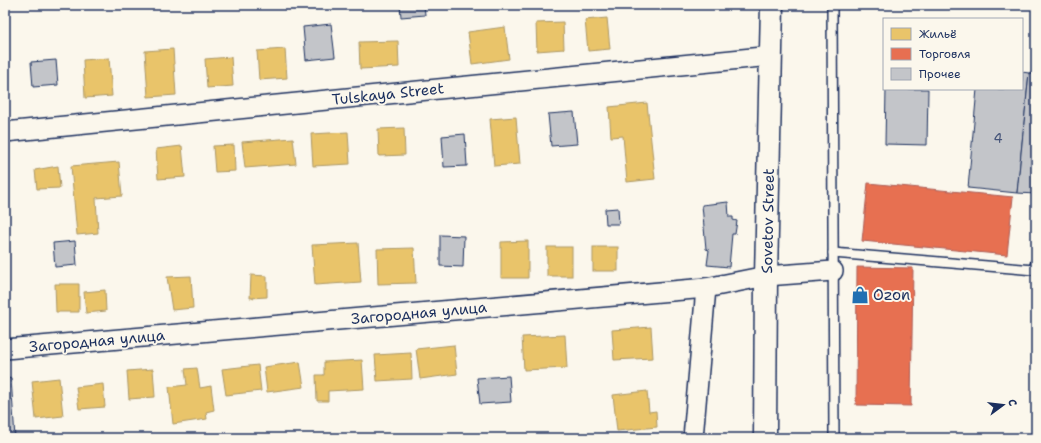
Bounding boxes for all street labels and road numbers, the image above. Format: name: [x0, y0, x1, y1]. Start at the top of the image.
street label: Tulskaya Street: [331, 78, 445, 110]
street label: Sovetov Street: [757, 168, 779, 274]
street label: Загородная улица: [350, 297, 488, 329]
street label: Загородная улица: [28, 325, 166, 357]

